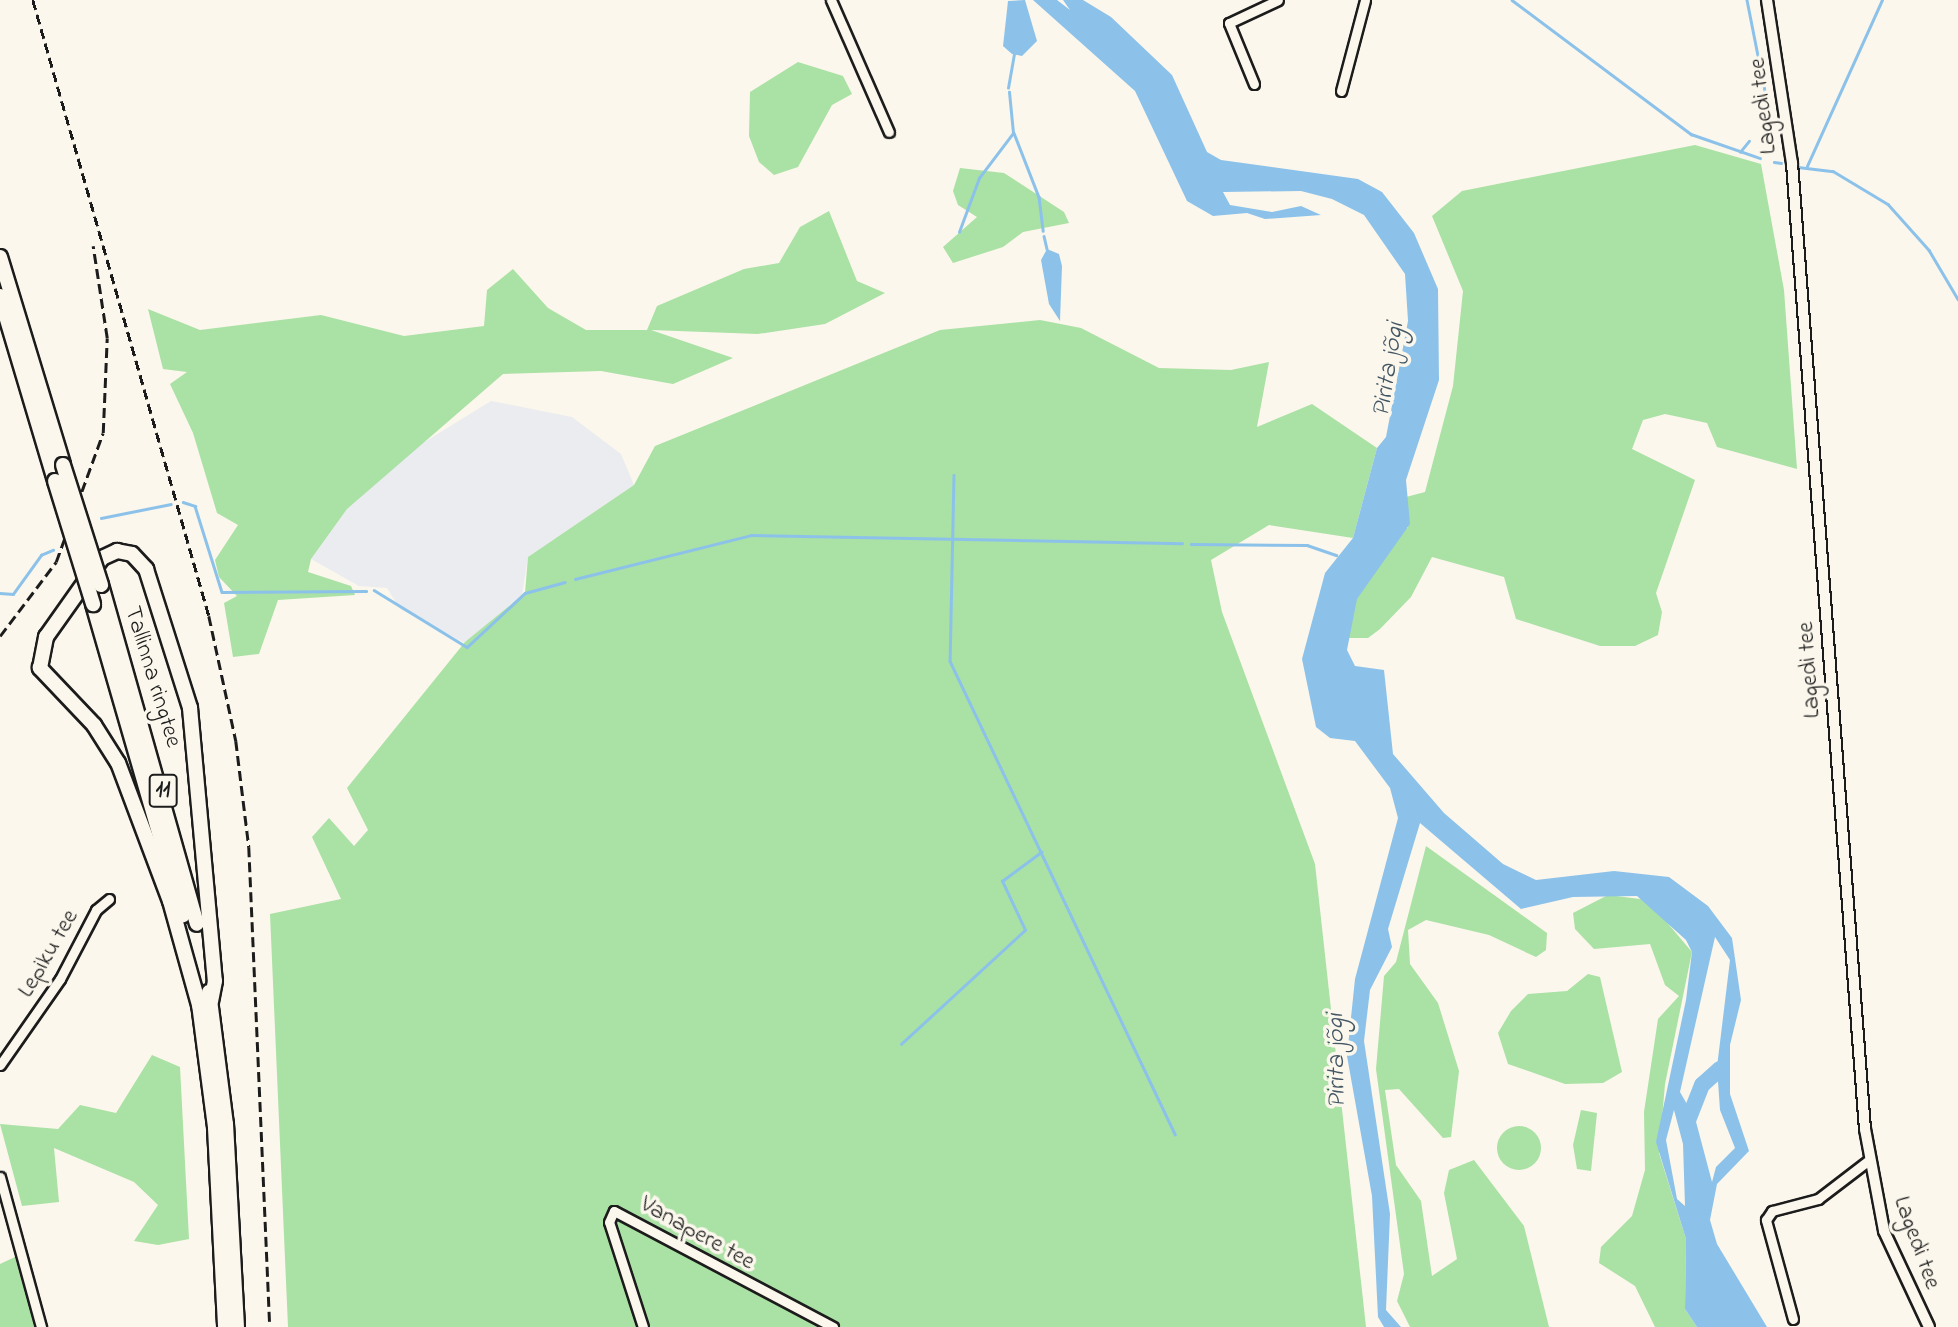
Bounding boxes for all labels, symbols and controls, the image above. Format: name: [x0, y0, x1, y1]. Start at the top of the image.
street label: Lagedi tee: [1744, 56, 1784, 156]
water label: Pirita jõgi: [1367, 321, 1413, 419]
street label: Tallinna ringtee: [117, 603, 187, 751]
street label: Lagedi tee: [1792, 621, 1828, 719]
road number: 11: [147, 772, 179, 810]
street label: Lepiku tee: [12, 905, 86, 1003]
water label: Pirita jõgi: [1322, 1013, 1354, 1109]
street label: Vanapere tee: [635, 1191, 759, 1277]
street label: Lagedi tee: [1886, 1193, 1946, 1293]

